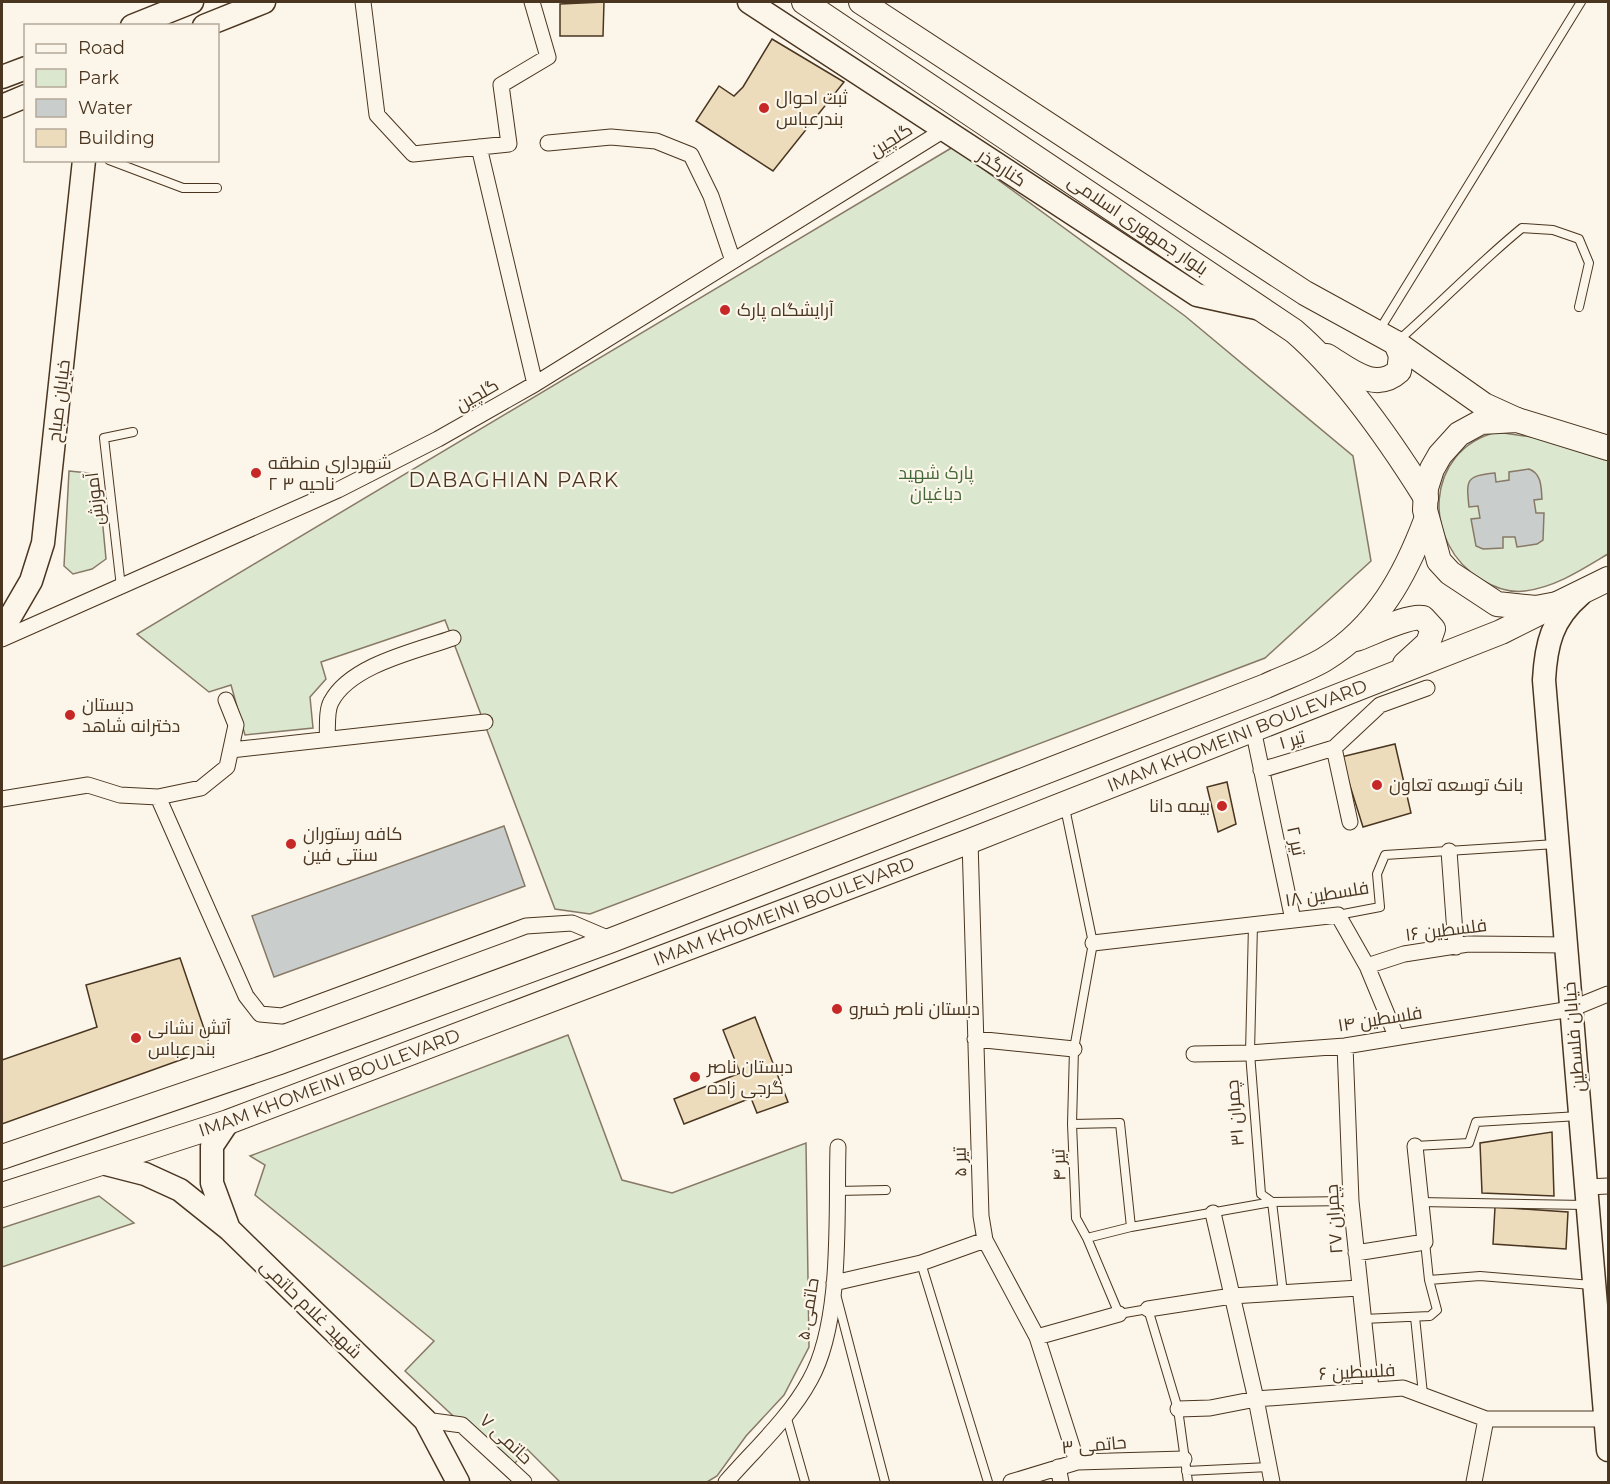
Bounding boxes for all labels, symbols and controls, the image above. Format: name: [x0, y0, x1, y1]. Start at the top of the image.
legend: [24, 24, 219, 162]
text: Road: [78, 37, 125, 59]
text: Park: [78, 67, 119, 89]
place label: ثبت احوال بندرعباس: [776, 87, 848, 130]
text: Water: [78, 97, 133, 119]
marker: ثبت احوال بندرعباس: [757, 101, 771, 115]
street label: گلچین: [865, 118, 917, 162]
text: Building: [78, 127, 155, 149]
street label: کنارگذر: [973, 144, 1030, 192]
street label: بلوار جمهوری اسلامی: [1064, 170, 1212, 280]
place label: آرایشگاه پارک: [737, 299, 834, 322]
marker: آرایشگاه پارک: [718, 303, 732, 317]
street label: خیابان صباح: [43, 358, 76, 444]
street label: گلچین: [451, 374, 503, 417]
place label: شهرداری منطقه ۲ ناحیه ۳: [268, 452, 392, 495]
park label: پارک شهید دباغیان: [898, 462, 974, 505]
marker: شهرداری منطقه ۲ ناحیه ۳: [249, 466, 263, 480]
district label: DABAGHIAN PARK: [409, 468, 619, 492]
street label: آموزش: [81, 471, 109, 527]
street label: IMAM KHOMEINI BOULEVARD: [1104, 675, 1370, 797]
place label: دبستان دخترانه شاهد: [82, 694, 180, 737]
marker: دبستان دخترانه شاهد: [63, 708, 77, 722]
street label: تیر ۱: [1277, 726, 1308, 754]
place label: بانک توسعه تعاون: [1389, 774, 1523, 796]
marker: بانک توسعه تعاون: [1370, 778, 1384, 792]
place label: بیمه دانا: [1149, 795, 1210, 817]
marker: بیمه دانا: [1215, 799, 1229, 813]
place label: کافه رستوران سنتی فین: [303, 823, 403, 866]
street label: تیر ۲: [1282, 824, 1310, 858]
marker: کافه رستوران سنتی فین: [284, 837, 298, 851]
street label: IMAM KHOMEINI BOULEVARD: [650, 852, 918, 971]
street label: فلسطین ۱۸: [1283, 877, 1371, 911]
street label: فلسطین ۱۶: [1404, 914, 1488, 946]
street label: خیابان فلسطین: [1558, 981, 1590, 1093]
place label: دبستان ناصر خسرو: [849, 998, 980, 1020]
street label: فلسطین ۱۴: [1336, 1001, 1424, 1037]
marker: دبستان ناصر خسرو: [830, 1002, 844, 1016]
place label: آتش نشانی بندرعباس: [148, 1017, 231, 1060]
street label: IMAM KHOMEINI BOULEVARD: [196, 1024, 463, 1142]
marker: آتش نشانی بندرعباس: [129, 1031, 143, 1045]
place label: دبستان ناصر گرجی زاده: [706, 1056, 793, 1099]
marker: دبستان ناصر گرجی زاده: [688, 1070, 702, 1084]
street label: چمران ۳۱: [1221, 1079, 1250, 1147]
street label: تیر ۵: [948, 1146, 972, 1177]
street label: تیر ۴: [1047, 1148, 1071, 1181]
street label: چمران ۲۷: [1321, 1183, 1348, 1255]
street label: شهید غلام حاتمی: [255, 1255, 367, 1364]
street label: حاتمی ۵: [792, 1276, 824, 1342]
street label: فلسطین ۶: [1318, 1359, 1396, 1385]
street label: حاتمی ۷: [475, 1409, 537, 1469]
street label: حاتمی ۳: [1061, 1431, 1127, 1459]

